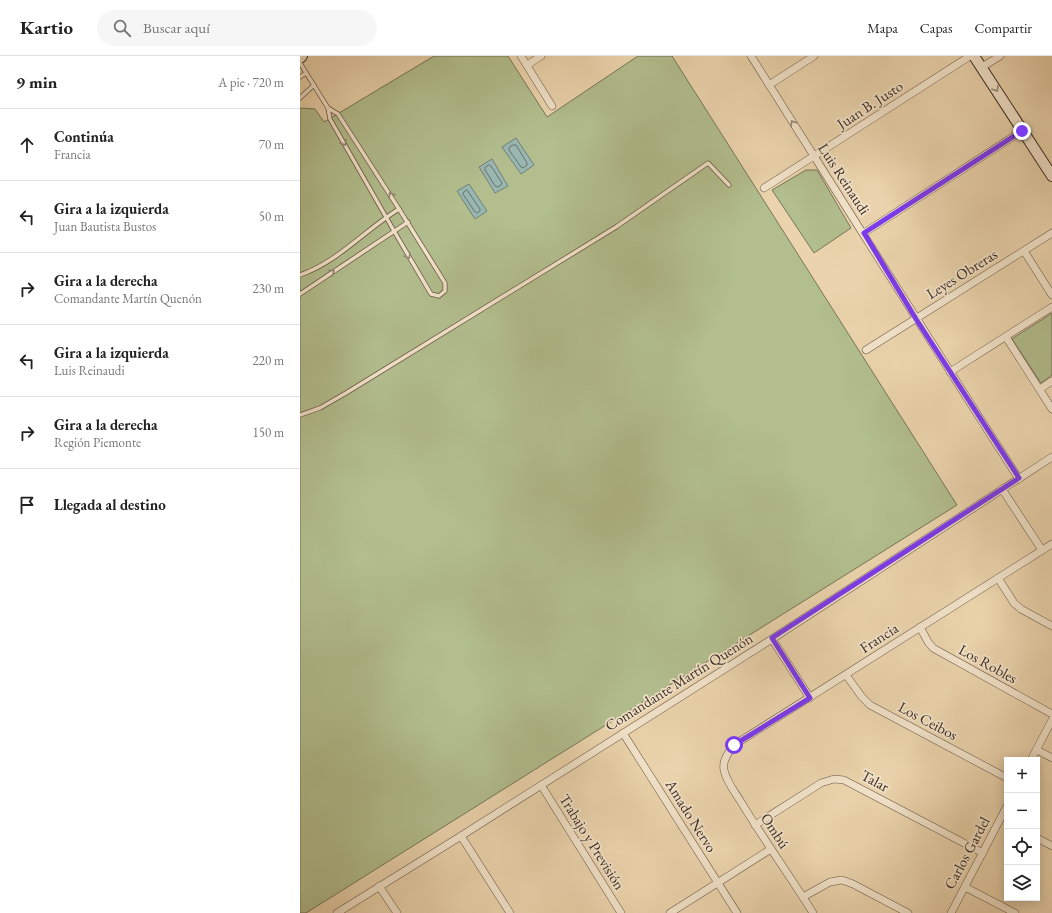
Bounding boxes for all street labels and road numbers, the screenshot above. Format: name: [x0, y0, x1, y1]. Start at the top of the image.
street label: Juan B. Justo: [831, 76, 906, 134]
street label: Luis Reinaudi: [814, 139, 875, 218]
street label: Leyes Obreras: [923, 244, 1001, 303]
street label: Francia: [856, 618, 902, 657]
street label: Comandante Martín Quenón: [601, 628, 756, 735]
street label: Los Robles: [956, 640, 1021, 687]
street label: Los Ceibos: [895, 697, 961, 744]
street label: Talar: [858, 765, 893, 796]
street label: Amado Nervo: [661, 775, 721, 856]
street label: Trabajo y Previsión: [555, 790, 630, 893]
street label: Ombú: [757, 809, 794, 852]
street label: Carlos Gardel: [940, 813, 994, 892]

